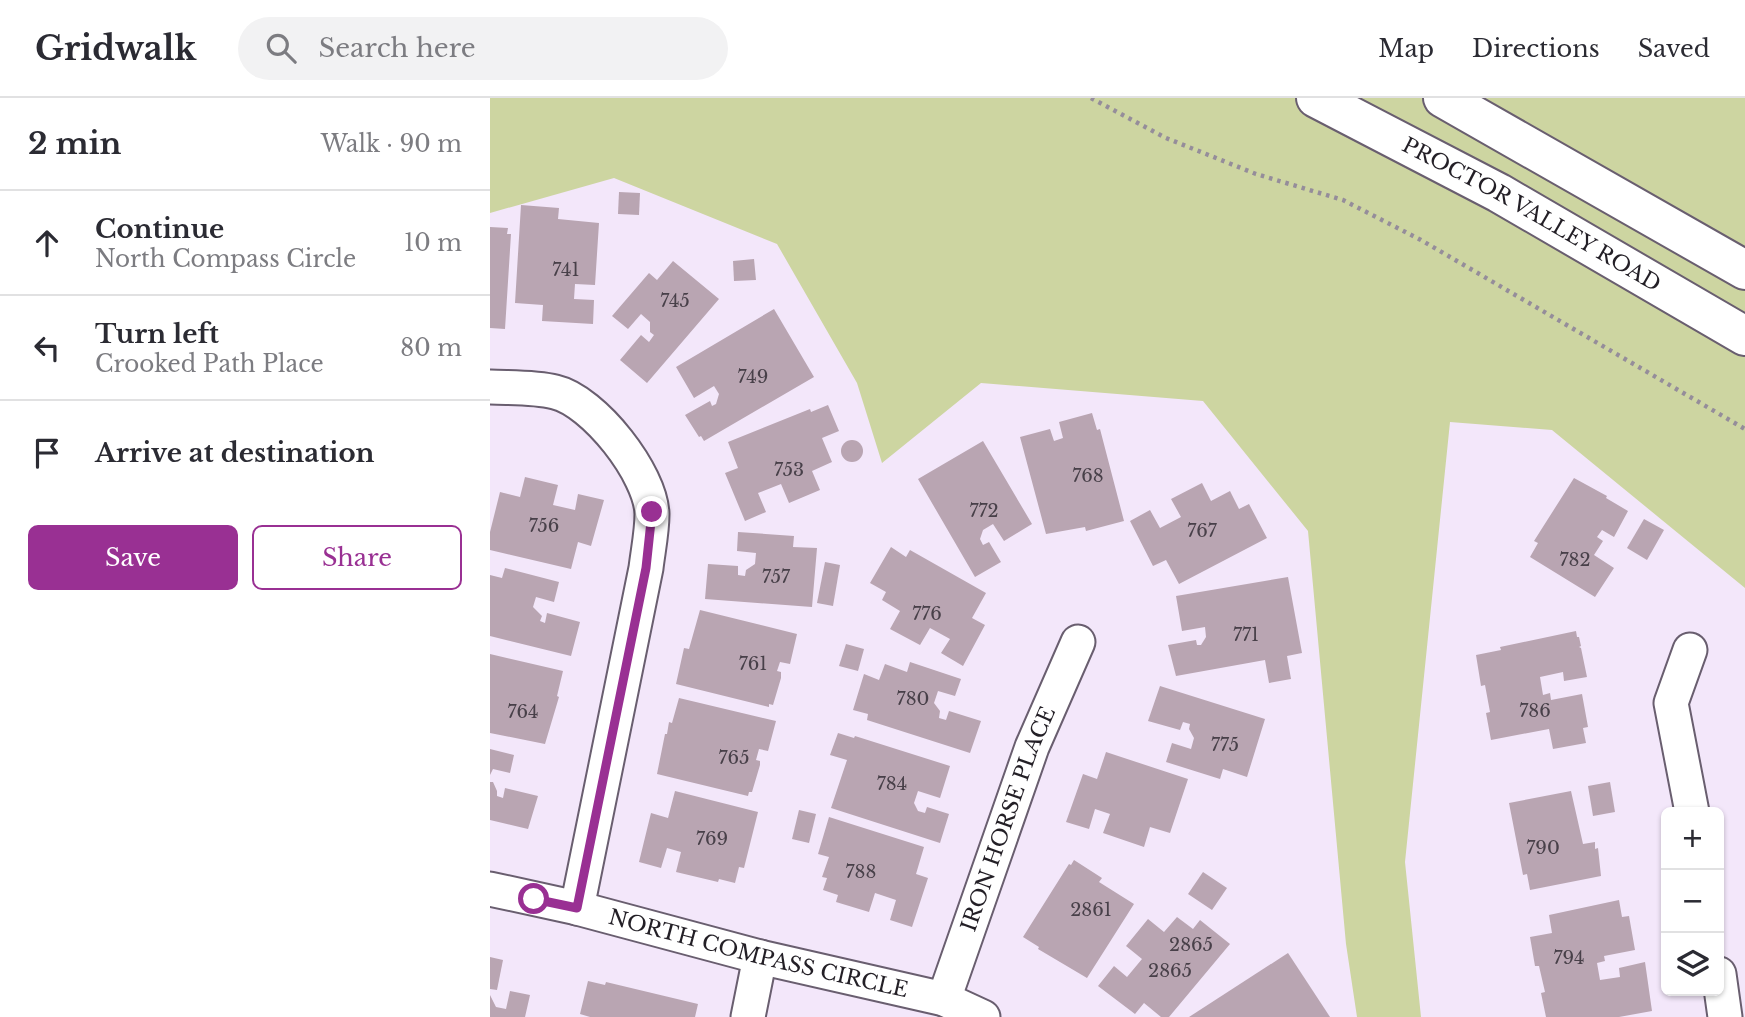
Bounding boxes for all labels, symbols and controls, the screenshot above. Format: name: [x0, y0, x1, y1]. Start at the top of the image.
search box: [238, 17, 728, 80]
text: Gridwalk: [35, 28, 196, 69]
icon: search: [262, 29, 300, 67]
text: Search here: [318, 32, 476, 64]
text: Map: [1378, 34, 1434, 63]
text: Directions: [1472, 34, 1600, 63]
text: Saved: [1638, 34, 1710, 63]
text: 2 min: [28, 125, 121, 162]
text: Walk · 90 m: [321, 130, 462, 158]
street label: PROCTOR VALLEY ROAD: [1398, 132, 1665, 297]
text: Continue: [95, 213, 224, 245]
icon: ahead: [28, 224, 66, 262]
text: 10 m: [404, 229, 462, 257]
text: North Compass Circle: [95, 245, 356, 273]
house number: 741: [552, 259, 580, 281]
house number: 745: [660, 290, 690, 312]
text: Turn left: [95, 318, 219, 350]
icon: left: [28, 329, 66, 367]
text: 80 m: [400, 334, 462, 362]
text: Crooked Path Place: [95, 350, 324, 378]
house number: 749: [738, 366, 768, 388]
icon: arrive: [28, 434, 66, 472]
text: Arrive at destination: [95, 437, 375, 469]
house number: 753: [774, 459, 804, 481]
house number: 768: [1072, 465, 1104, 487]
route end: [636, 496, 667, 527]
house number: 772: [969, 500, 999, 522]
house number: 756: [529, 515, 559, 537]
house number: 767: [1187, 520, 1218, 542]
button: Save: [28, 525, 238, 590]
button: Share: [252, 525, 462, 590]
house number: 782: [1559, 549, 1591, 571]
house number: 757: [762, 566, 791, 588]
house number: 776: [912, 603, 942, 625]
house number: 771: [1233, 624, 1259, 646]
house number: 761: [739, 653, 767, 675]
house number: 780: [897, 688, 929, 710]
house number: 786: [1519, 700, 1551, 722]
house number: 764: [507, 701, 539, 723]
street label: IRON HORSE PLACE: [956, 703, 1061, 935]
house number: 775: [1211, 734, 1239, 756]
house number: 765: [719, 747, 749, 769]
house number: 784: [877, 773, 907, 795]
map controls: [1661, 807, 1724, 996]
button: +: [1661, 807, 1724, 870]
house number: 769: [696, 828, 728, 850]
house number: 790: [1526, 837, 1560, 859]
house number: 788: [846, 861, 876, 883]
button: −: [1661, 870, 1724, 933]
route start: [518, 883, 549, 914]
house number: 2861: [1070, 899, 1112, 921]
street label: NORTH COMPASS CIRCLE: [606, 904, 910, 1003]
button: layers: [1661, 933, 1724, 996]
house number: 2865: [1169, 934, 1213, 956]
house number: 794: [1553, 947, 1585, 969]
house number: 2865: [1148, 960, 1192, 982]

